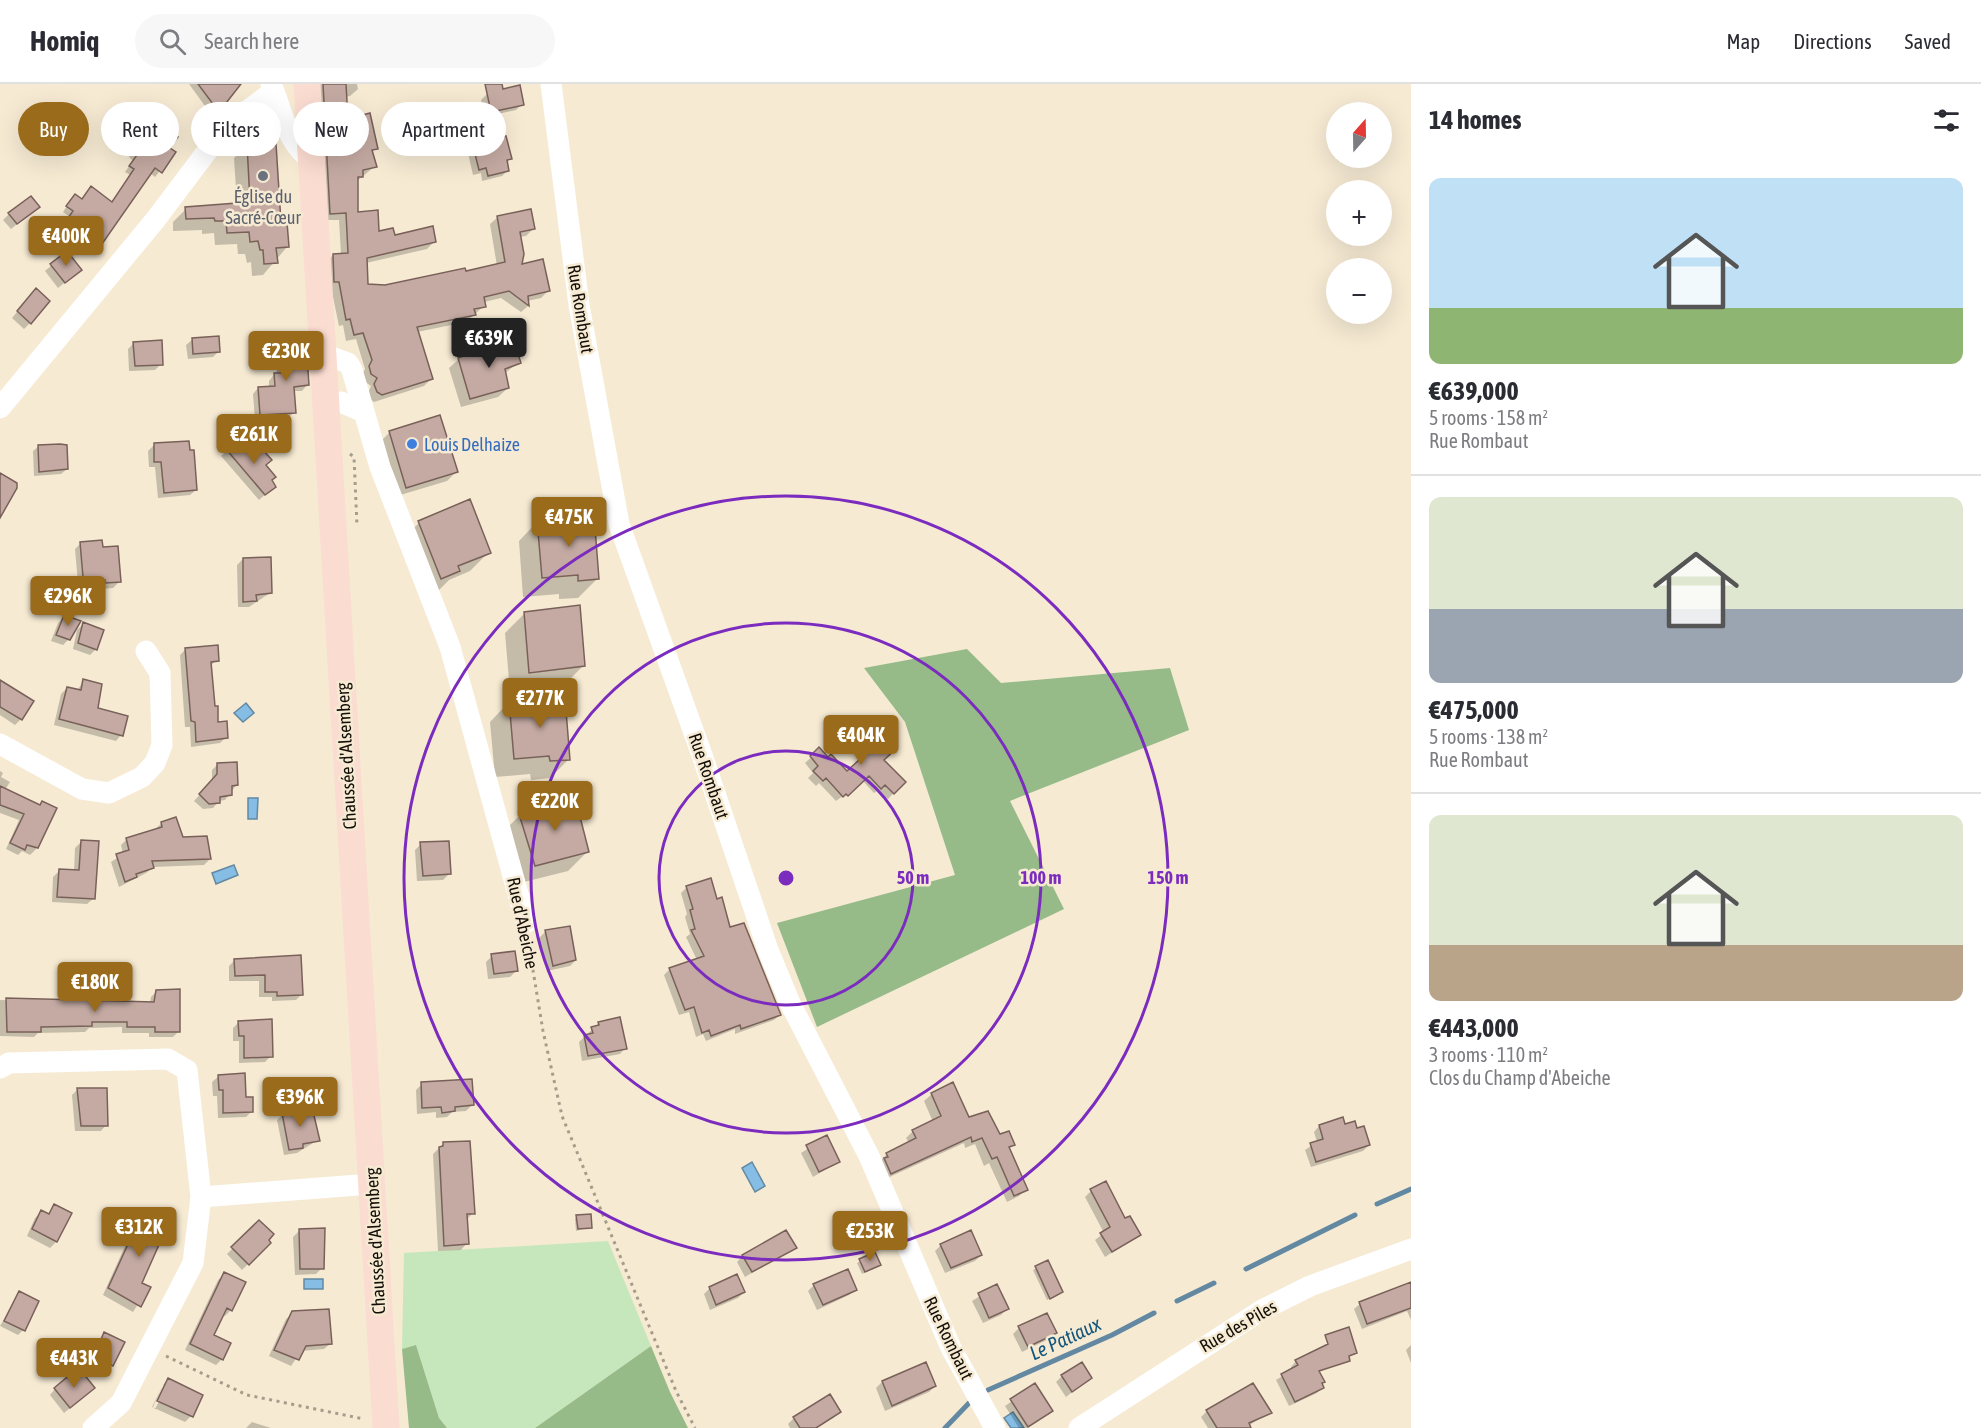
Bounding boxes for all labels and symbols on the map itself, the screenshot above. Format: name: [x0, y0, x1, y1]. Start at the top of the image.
north arrow: [1326, 102, 1392, 168]
marker: Église du Sacré-Cœur: [256, 169, 270, 183]
place label: Église du Sacré-Cœur: [225, 186, 302, 228]
pin: €400K: [24, 216, 108, 267]
street label: Rue Rombaut: [564, 263, 598, 355]
pin: €639K: [447, 318, 531, 369]
pin: €230K: [244, 331, 328, 382]
pin: €261K: [212, 414, 296, 465]
place label: Louis Delhaize: [424, 434, 520, 455]
marker: Louis Delhaize: [405, 437, 419, 451]
pin: €475K: [527, 497, 611, 548]
pin: €296K: [26, 576, 110, 627]
pin: €277K: [498, 678, 582, 729]
street label: Chaussée d'Alsemberg: [332, 682, 360, 830]
pin: €404K: [819, 715, 903, 766]
street label: Rue Rombaut: [684, 730, 734, 822]
pin: €220K: [513, 781, 597, 832]
text: 50 m: [897, 867, 929, 888]
text: 100 m: [1021, 867, 1061, 888]
text: 150 m: [1148, 867, 1188, 888]
centre of rings: [776, 868, 796, 888]
street label: Rue d'Abeiche: [503, 875, 543, 971]
pin: €180K: [53, 962, 137, 1013]
pin: €396K: [258, 1077, 342, 1128]
street label: Chaussée d'Alsemberg: [361, 1167, 389, 1315]
pin: €312K: [97, 1207, 181, 1258]
pin: €253K: [828, 1211, 912, 1262]
street label: Rue Rombaut: [920, 1293, 978, 1383]
street label: Rue des Piles: [1196, 1296, 1280, 1356]
water label: Le Patiaux: [1026, 1311, 1105, 1364]
pin: €443K: [32, 1338, 116, 1389]

